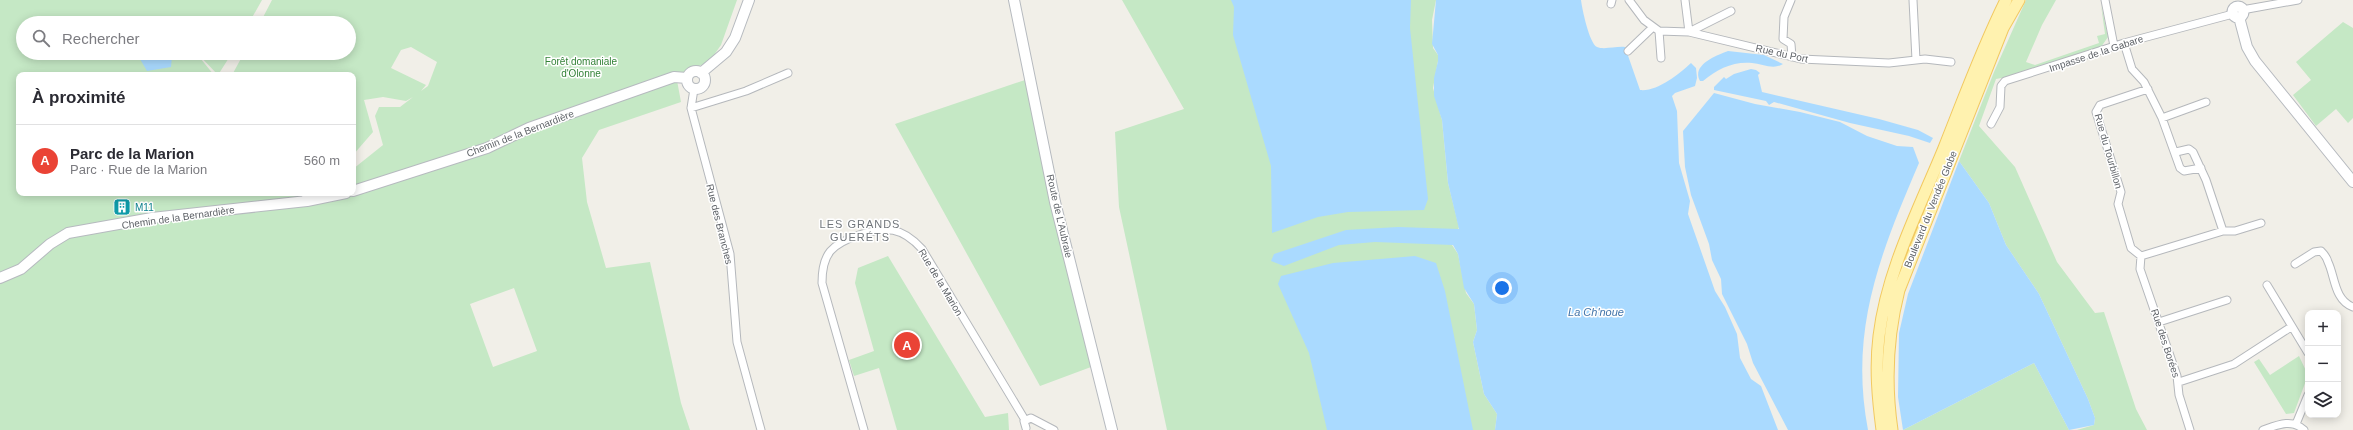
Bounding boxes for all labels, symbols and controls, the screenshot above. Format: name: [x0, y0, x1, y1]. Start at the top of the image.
search box: [16, 16, 356, 60]
icon: search: [30, 27, 52, 49]
text: Rechercher: [62, 30, 140, 47]
street label: Impasse de la Gabare: [2048, 33, 2145, 74]
street label: Rue du Port: [1755, 43, 1809, 64]
park label: Forêt domaniale d'Olonne: [545, 56, 618, 79]
text: À proximité: [32, 88, 126, 107]
street label: Chemin de la Bernardière: [465, 108, 576, 159]
street label: Rue du Tourbillon: [2093, 112, 2125, 190]
text: Parc de la Marion: [70, 145, 194, 162]
street label: Boulevard du Vendée Globe: [1902, 149, 1959, 269]
text: A: [40, 153, 50, 168]
text: 560 m: [304, 153, 340, 168]
text: Parc · Rue de la Marion: [70, 162, 207, 177]
street label: Route de L'Aubraie: [1045, 173, 1075, 259]
street label: Rue des Branches: [704, 183, 735, 265]
building icon: M11: [112, 197, 132, 217]
place label: M11: [135, 202, 154, 213]
street label: Chemin de la Bernardière: [121, 204, 236, 231]
district label: LES GRANDS GUERÉTS: [820, 218, 900, 243]
street label: Rue de la Marion: [916, 247, 965, 318]
your location: [1492, 278, 1512, 298]
water label: La Ch'noue: [1568, 306, 1624, 318]
street label: Rue des Borées: [2149, 307, 2182, 379]
map controls: [2305, 310, 2341, 418]
button: +: [2305, 310, 2341, 346]
pin: A: [894, 330, 920, 360]
button: −: [2305, 346, 2341, 382]
button: layers: [2305, 382, 2341, 418]

